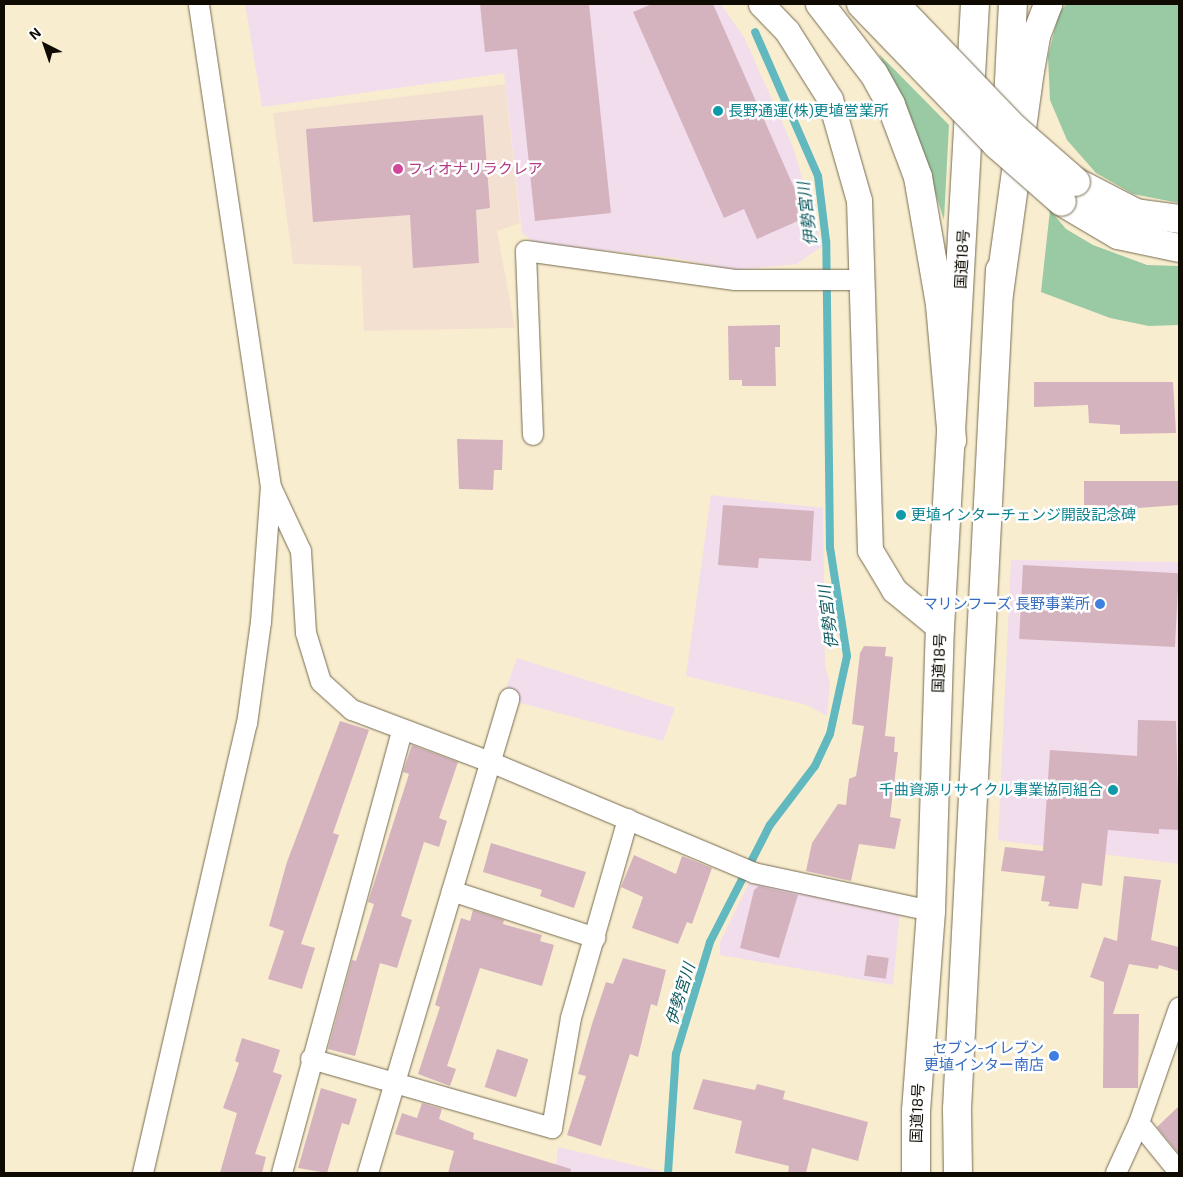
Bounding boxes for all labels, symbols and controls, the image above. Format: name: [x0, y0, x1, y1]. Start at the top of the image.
north arrow: [20, 20, 70, 70]
text: N: [25, 24, 44, 43]
place label: 長野通運(株)更埴営業所: [728, 102, 889, 120]
marker: 長野通運(株)更埴営業所: [712, 105, 724, 117]
place label: フィオナリラクレア: [408, 160, 543, 178]
marker: フィオナリラクレア: [392, 163, 404, 175]
water label: 伊勢宮川: [794, 181, 820, 247]
street label: 国道18号: [951, 229, 973, 289]
place label: 更埴インターチェンジ開設記念碑: [911, 506, 1136, 524]
marker: 更埴インターチェンジ開設記念碑: [895, 509, 907, 521]
water label: 伊勢宮川: [815, 584, 841, 650]
place label: マリンフーズ 長野事業所: [922, 595, 1090, 613]
marker: マリンフーズ 長野事業所: [1094, 598, 1106, 610]
street label: 国道18号: [929, 633, 949, 693]
place label: 千曲資源リサイクル事業協同組合: [878, 781, 1103, 799]
marker: 千曲資源リサイクル事業協同組合: [1107, 784, 1119, 796]
water label: 伊勢宮川: [661, 961, 699, 1027]
place label: セブン-イレブン 更埴インター南店: [924, 1038, 1044, 1073]
marker: セブン-イレブン 更埴インター南店: [1048, 1050, 1060, 1062]
street label: 国道18号: [907, 1083, 927, 1143]

